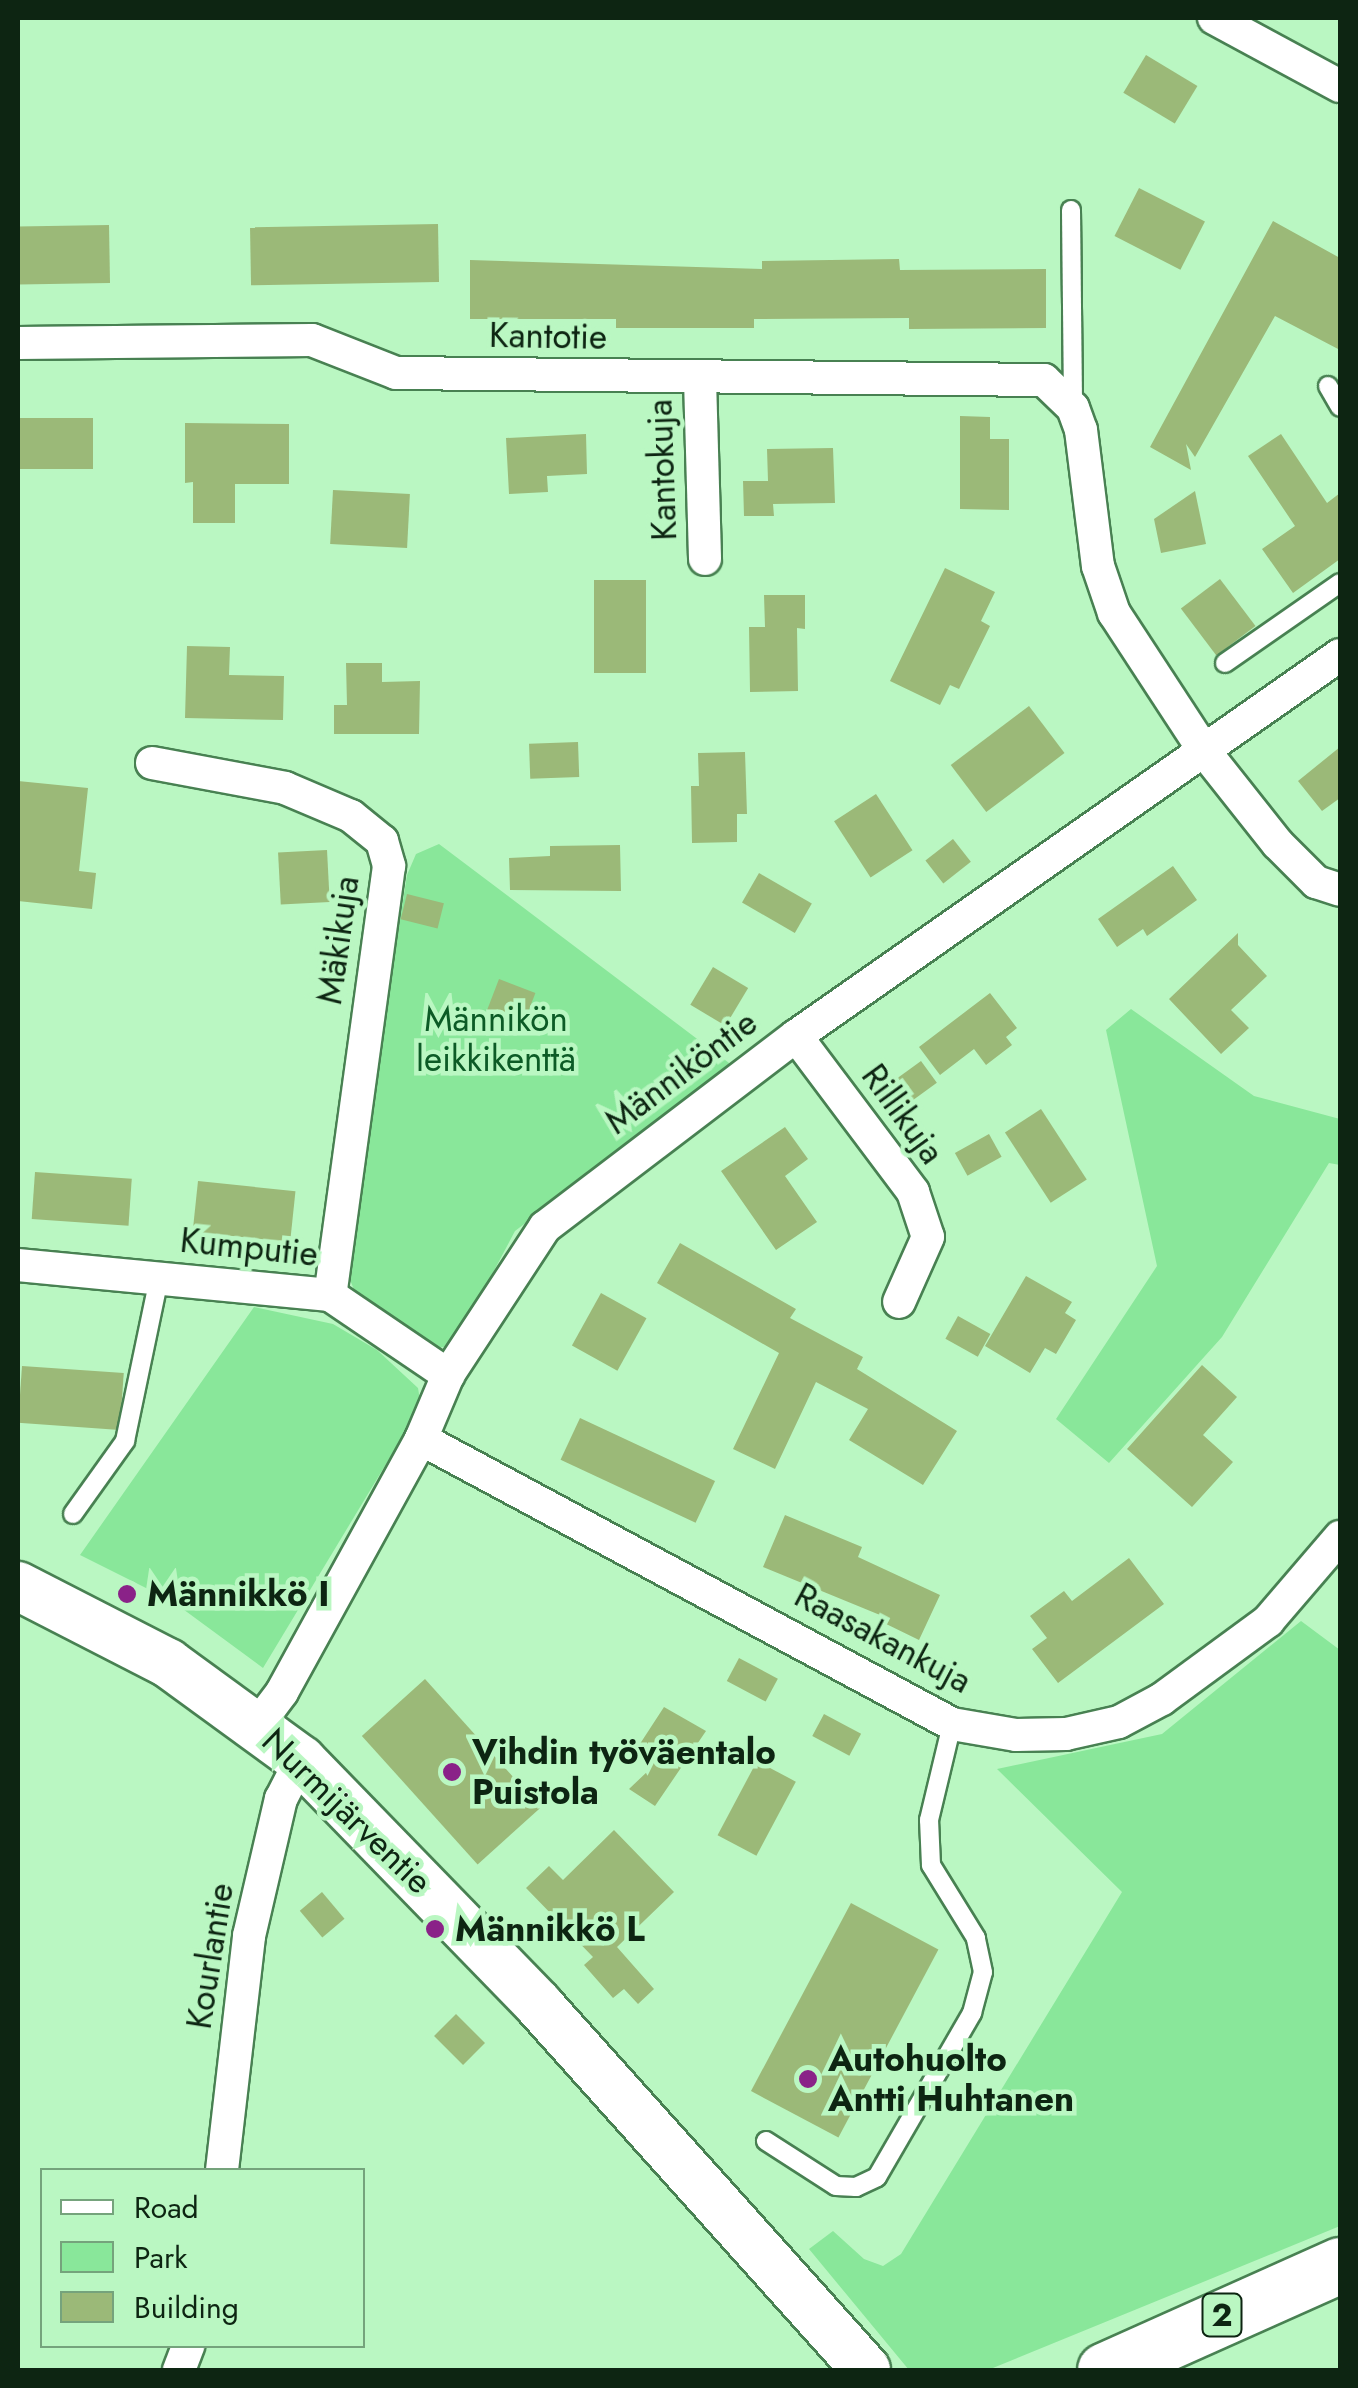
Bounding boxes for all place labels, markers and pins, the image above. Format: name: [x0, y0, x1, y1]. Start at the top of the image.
place label: Männikkö I: [147, 1573, 329, 1615]
marker: Männikkö I: [116, 1583, 138, 1605]
place label: Vihdin työväentalo Puistola: [472, 1731, 776, 1813]
marker: Vihdin työväentalo Puistola: [441, 1761, 463, 1783]
place label: Männikkö L: [455, 1908, 645, 1950]
marker: Männikkö L: [424, 1918, 446, 1940]
place label: Autohuolto Antti Huhtanen: [828, 2038, 1074, 2120]
marker: Autohuolto Antti Huhtanen: [797, 2068, 819, 2090]

